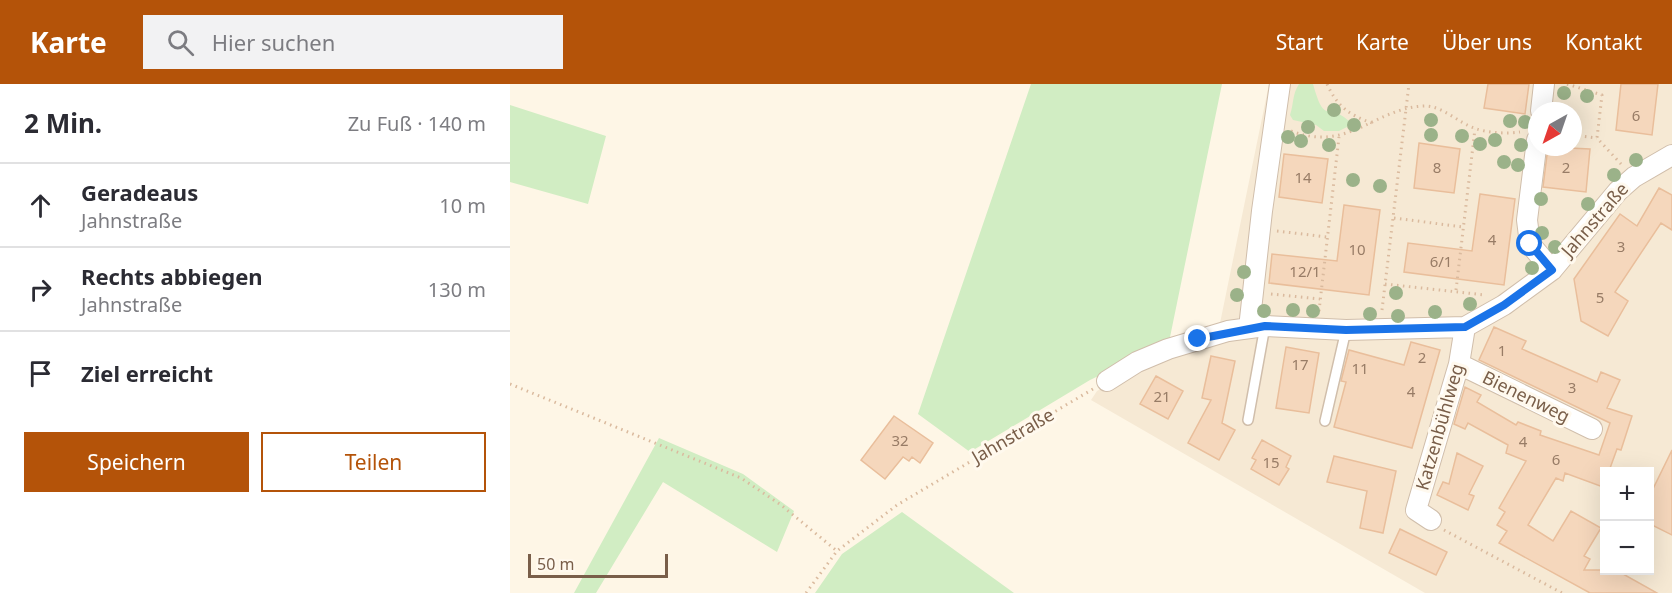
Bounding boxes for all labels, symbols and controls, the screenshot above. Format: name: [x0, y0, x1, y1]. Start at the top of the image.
search box: [143, 15, 563, 69]
text: Karte: [30, 23, 107, 61]
icon: search: [164, 26, 197, 59]
text: Hier suchen: [212, 27, 335, 57]
text: Start: [1276, 28, 1323, 56]
text: Karte: [1356, 28, 1409, 56]
text: Über uns: [1442, 28, 1532, 56]
text: Kontakt: [1565, 28, 1642, 56]
north arrow: [1528, 102, 1582, 156]
text: 2 Min.: [24, 105, 102, 141]
house number: 6: [1632, 105, 1640, 125]
text: Zu Fuß · 140 m: [348, 110, 486, 137]
house number: 8: [1433, 157, 1441, 177]
house number: 2: [1562, 157, 1570, 177]
house number: 14: [1294, 167, 1312, 187]
text: Geradeaus: [81, 177, 198, 207]
street label: Jahnstraße: [1554, 177, 1633, 263]
icon: ahead: [24, 189, 57, 222]
text: 10 m: [439, 192, 486, 219]
text: Jahnstraße: [81, 207, 182, 234]
house number: 4: [1488, 229, 1497, 249]
route start: [1516, 230, 1542, 256]
house number: 3: [1617, 236, 1625, 256]
house number: 10: [1348, 239, 1366, 259]
house number: 6/1: [1430, 251, 1452, 271]
text: Rechts abbiegen: [81, 261, 263, 291]
house number: 12/1: [1289, 261, 1321, 281]
icon: right: [24, 273, 57, 306]
text: 130 m: [428, 276, 486, 303]
house number: 5: [1596, 287, 1604, 307]
text: Jahnstraße: [81, 291, 182, 318]
route end: [1184, 325, 1210, 351]
house number: 1: [1498, 340, 1506, 360]
house number: 2: [1418, 347, 1426, 367]
house number: 17: [1291, 354, 1309, 374]
icon: arrive: [24, 357, 57, 390]
text: Ziel erreicht: [81, 358, 213, 388]
house number: 11: [1351, 358, 1369, 378]
street label: Katzenbühlweg: [1409, 361, 1469, 493]
street label: Bienenweg: [1479, 365, 1574, 428]
house number: 3: [1568, 377, 1576, 397]
house number: 4: [1407, 381, 1416, 401]
house number: 21: [1153, 386, 1171, 406]
street label: Jahnstraße: [965, 402, 1058, 469]
house number: 32: [891, 430, 909, 450]
house number: 4: [1519, 431, 1528, 451]
button: Speichern: [24, 432, 249, 492]
button: Teilen: [261, 432, 486, 492]
house number: 6: [1552, 449, 1560, 469]
house number: 15: [1262, 452, 1280, 472]
map controls: [1600, 467, 1654, 575]
button: +: [1600, 467, 1654, 521]
button: −: [1600, 521, 1654, 575]
scale bar: [528, 551, 668, 578]
text: 50 m: [537, 553, 574, 575]

